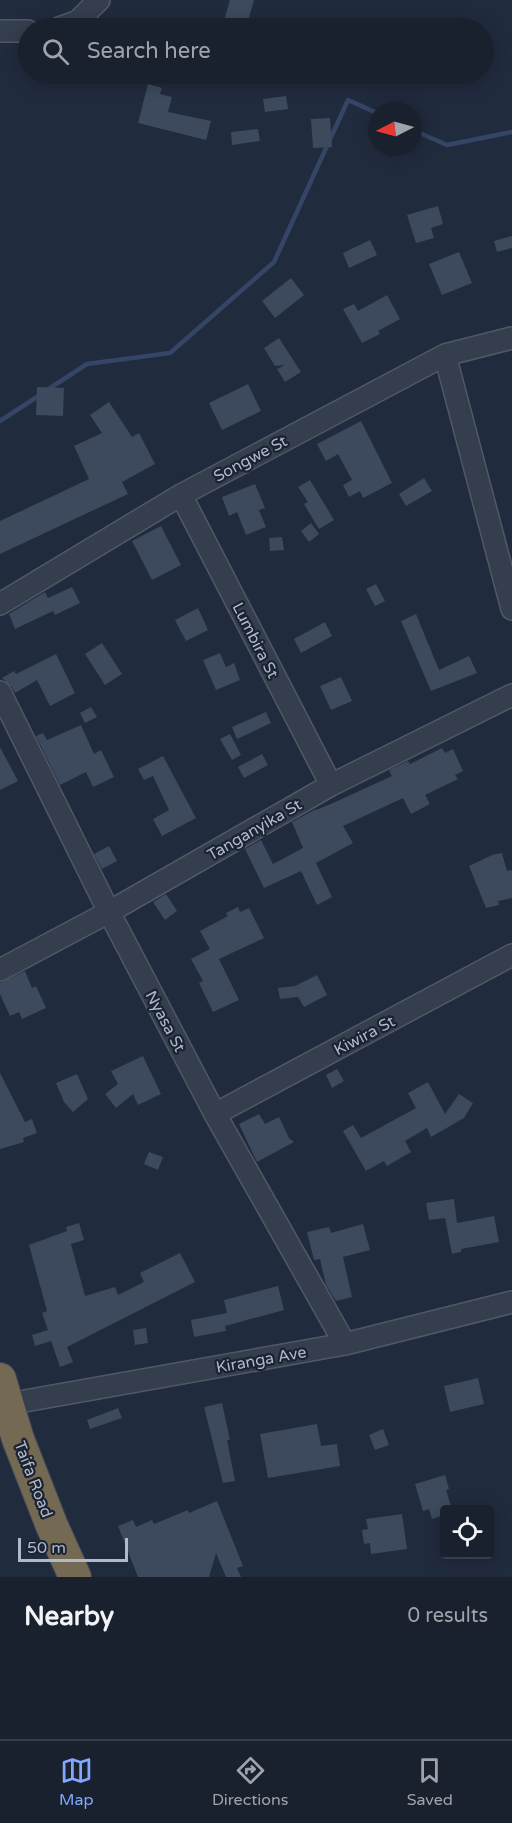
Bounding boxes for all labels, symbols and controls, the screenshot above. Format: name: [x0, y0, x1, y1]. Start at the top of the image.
search box: [18, 18, 494, 84]
icon: search: [39, 35, 72, 68]
text: Search here: [87, 38, 211, 64]
north arrow: [368, 102, 422, 156]
street label: Songwe St: [210, 431, 291, 487]
street label: Lumbira St: [227, 599, 283, 682]
street label: Tanganyika St: [204, 795, 305, 865]
street label: Nyasa St: [141, 987, 190, 1056]
street label: Kiwira St: [331, 1011, 398, 1060]
street label: Kiranga Ave: [214, 1342, 308, 1378]
street label: Taifa Road: [9, 1438, 57, 1521]
map controls: [440, 1505, 494, 1559]
button: locate: [440, 1505, 494, 1559]
scale bar: [18, 1535, 128, 1562]
text: 50 m: [27, 1538, 66, 1558]
text: Nearby: [24, 1601, 114, 1632]
text: 0 results: [408, 1604, 488, 1628]
tab: Map: [59, 1754, 94, 1810]
tab: Directions: [212, 1754, 288, 1810]
tab: Saved: [407, 1754, 453, 1810]

